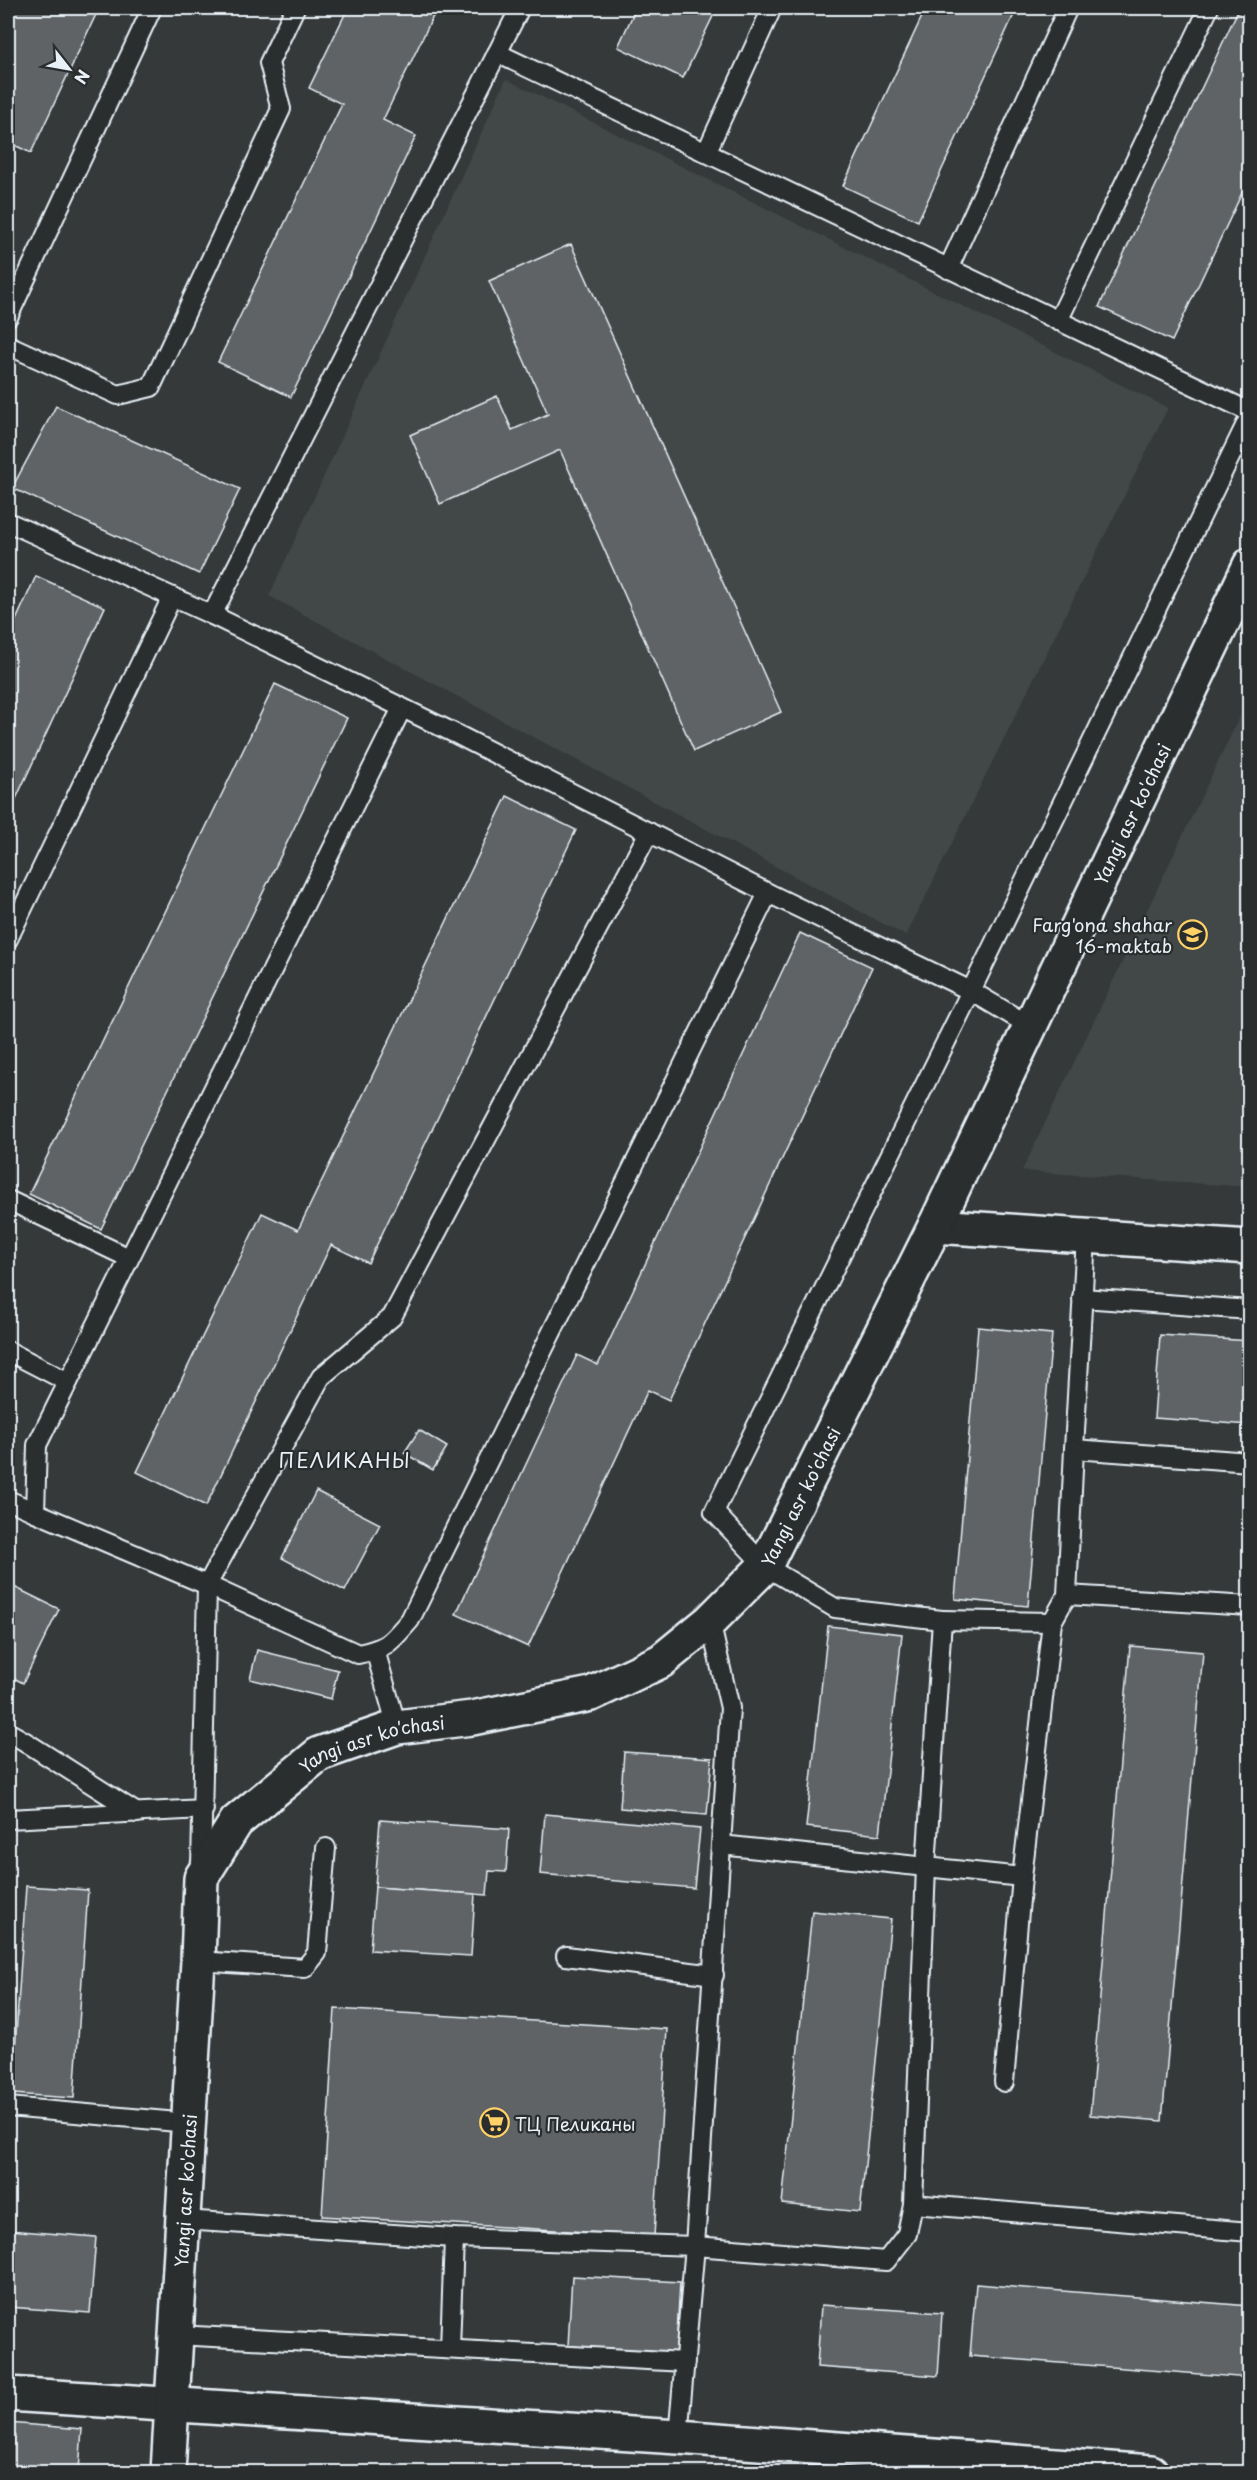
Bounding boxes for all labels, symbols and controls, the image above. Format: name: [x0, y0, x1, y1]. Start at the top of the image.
north arrow: [39, 39, 99, 99]
text: N: [69, 66, 96, 89]
street label: Yangi asr ko'chasi: [1086, 739, 1177, 889]
place label: Farg'ona shahar 16-maktab: [1032, 911, 1173, 959]
school or university icon: Farg'ona shahar 16-maktab: [1177, 918, 1209, 950]
street label: Yangi asr ko'chasi: [753, 1422, 846, 1571]
district label: ПЕЛИКАНЫ: [279, 1445, 411, 1475]
street label: Yangi asr ko'chasi: [293, 1708, 446, 1779]
supermarket icon: ТЦ Пеликаны: [478, 2107, 510, 2139]
place label: ТЦ Пеликаны: [515, 2110, 636, 2137]
street label: Yangi asr ko'chasi: [167, 2113, 203, 2268]

